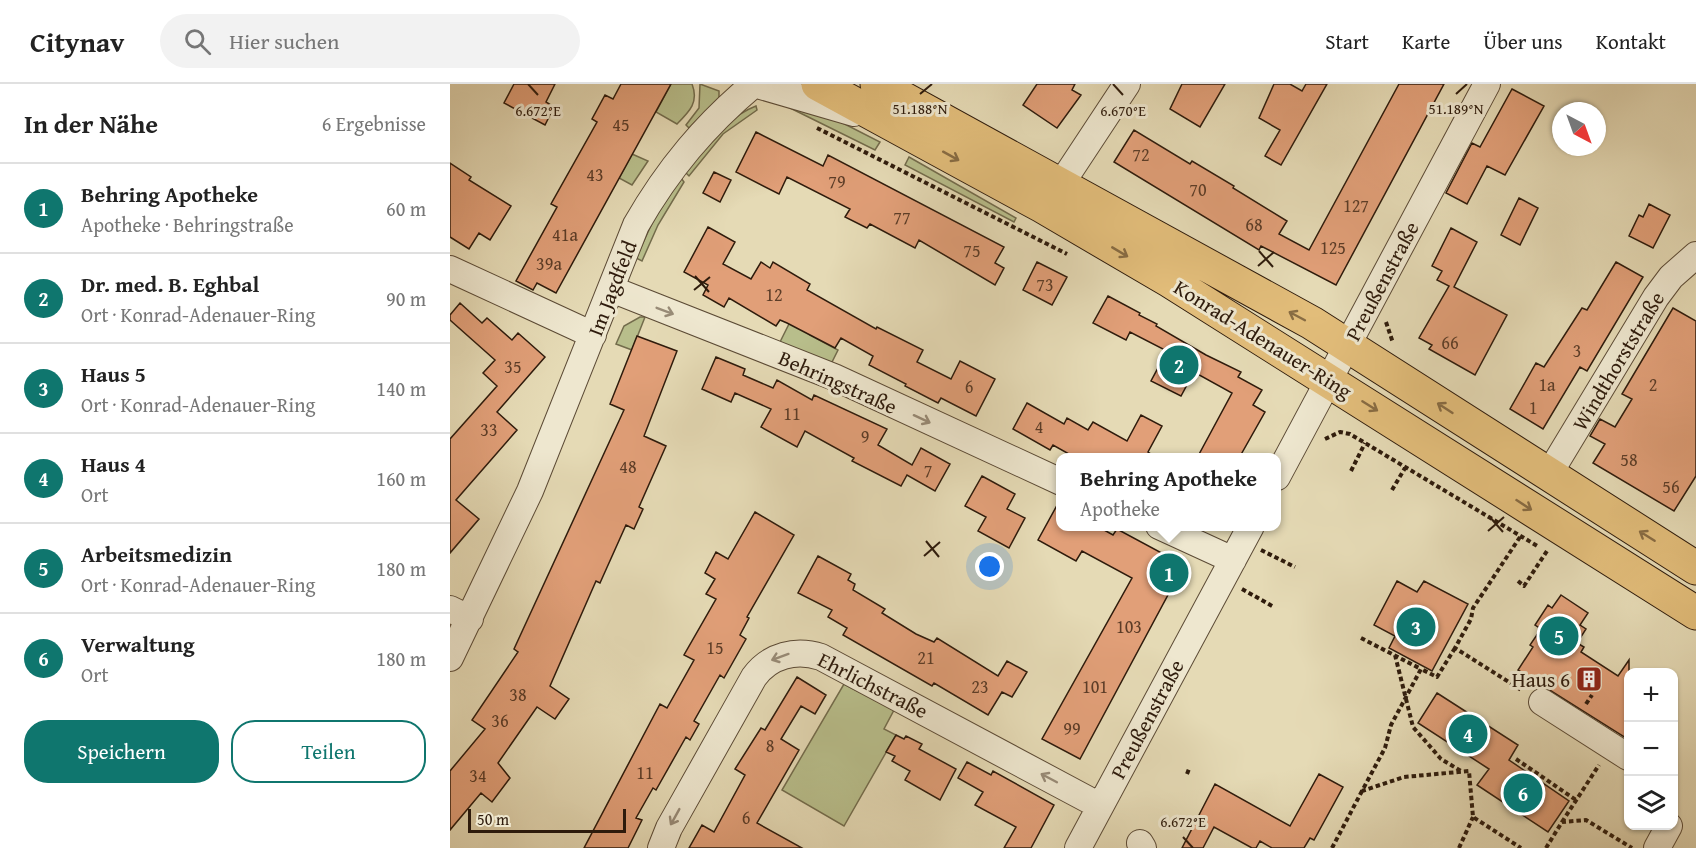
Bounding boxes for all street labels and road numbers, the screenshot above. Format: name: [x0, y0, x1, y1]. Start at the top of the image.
street label: Preußenstraße: [1338, 216, 1427, 346]
street label: Im Jagdfeld: [580, 235, 645, 340]
street label: Konrad-Adenauer-Ring: [1168, 272, 1358, 407]
street label: Windthorststraße: [1564, 285, 1672, 436]
street label: Behringstraße: [774, 342, 902, 422]
street label: Ehrlichstraße: [813, 644, 934, 726]
street label: Preußenstraße: [1103, 654, 1192, 784]

